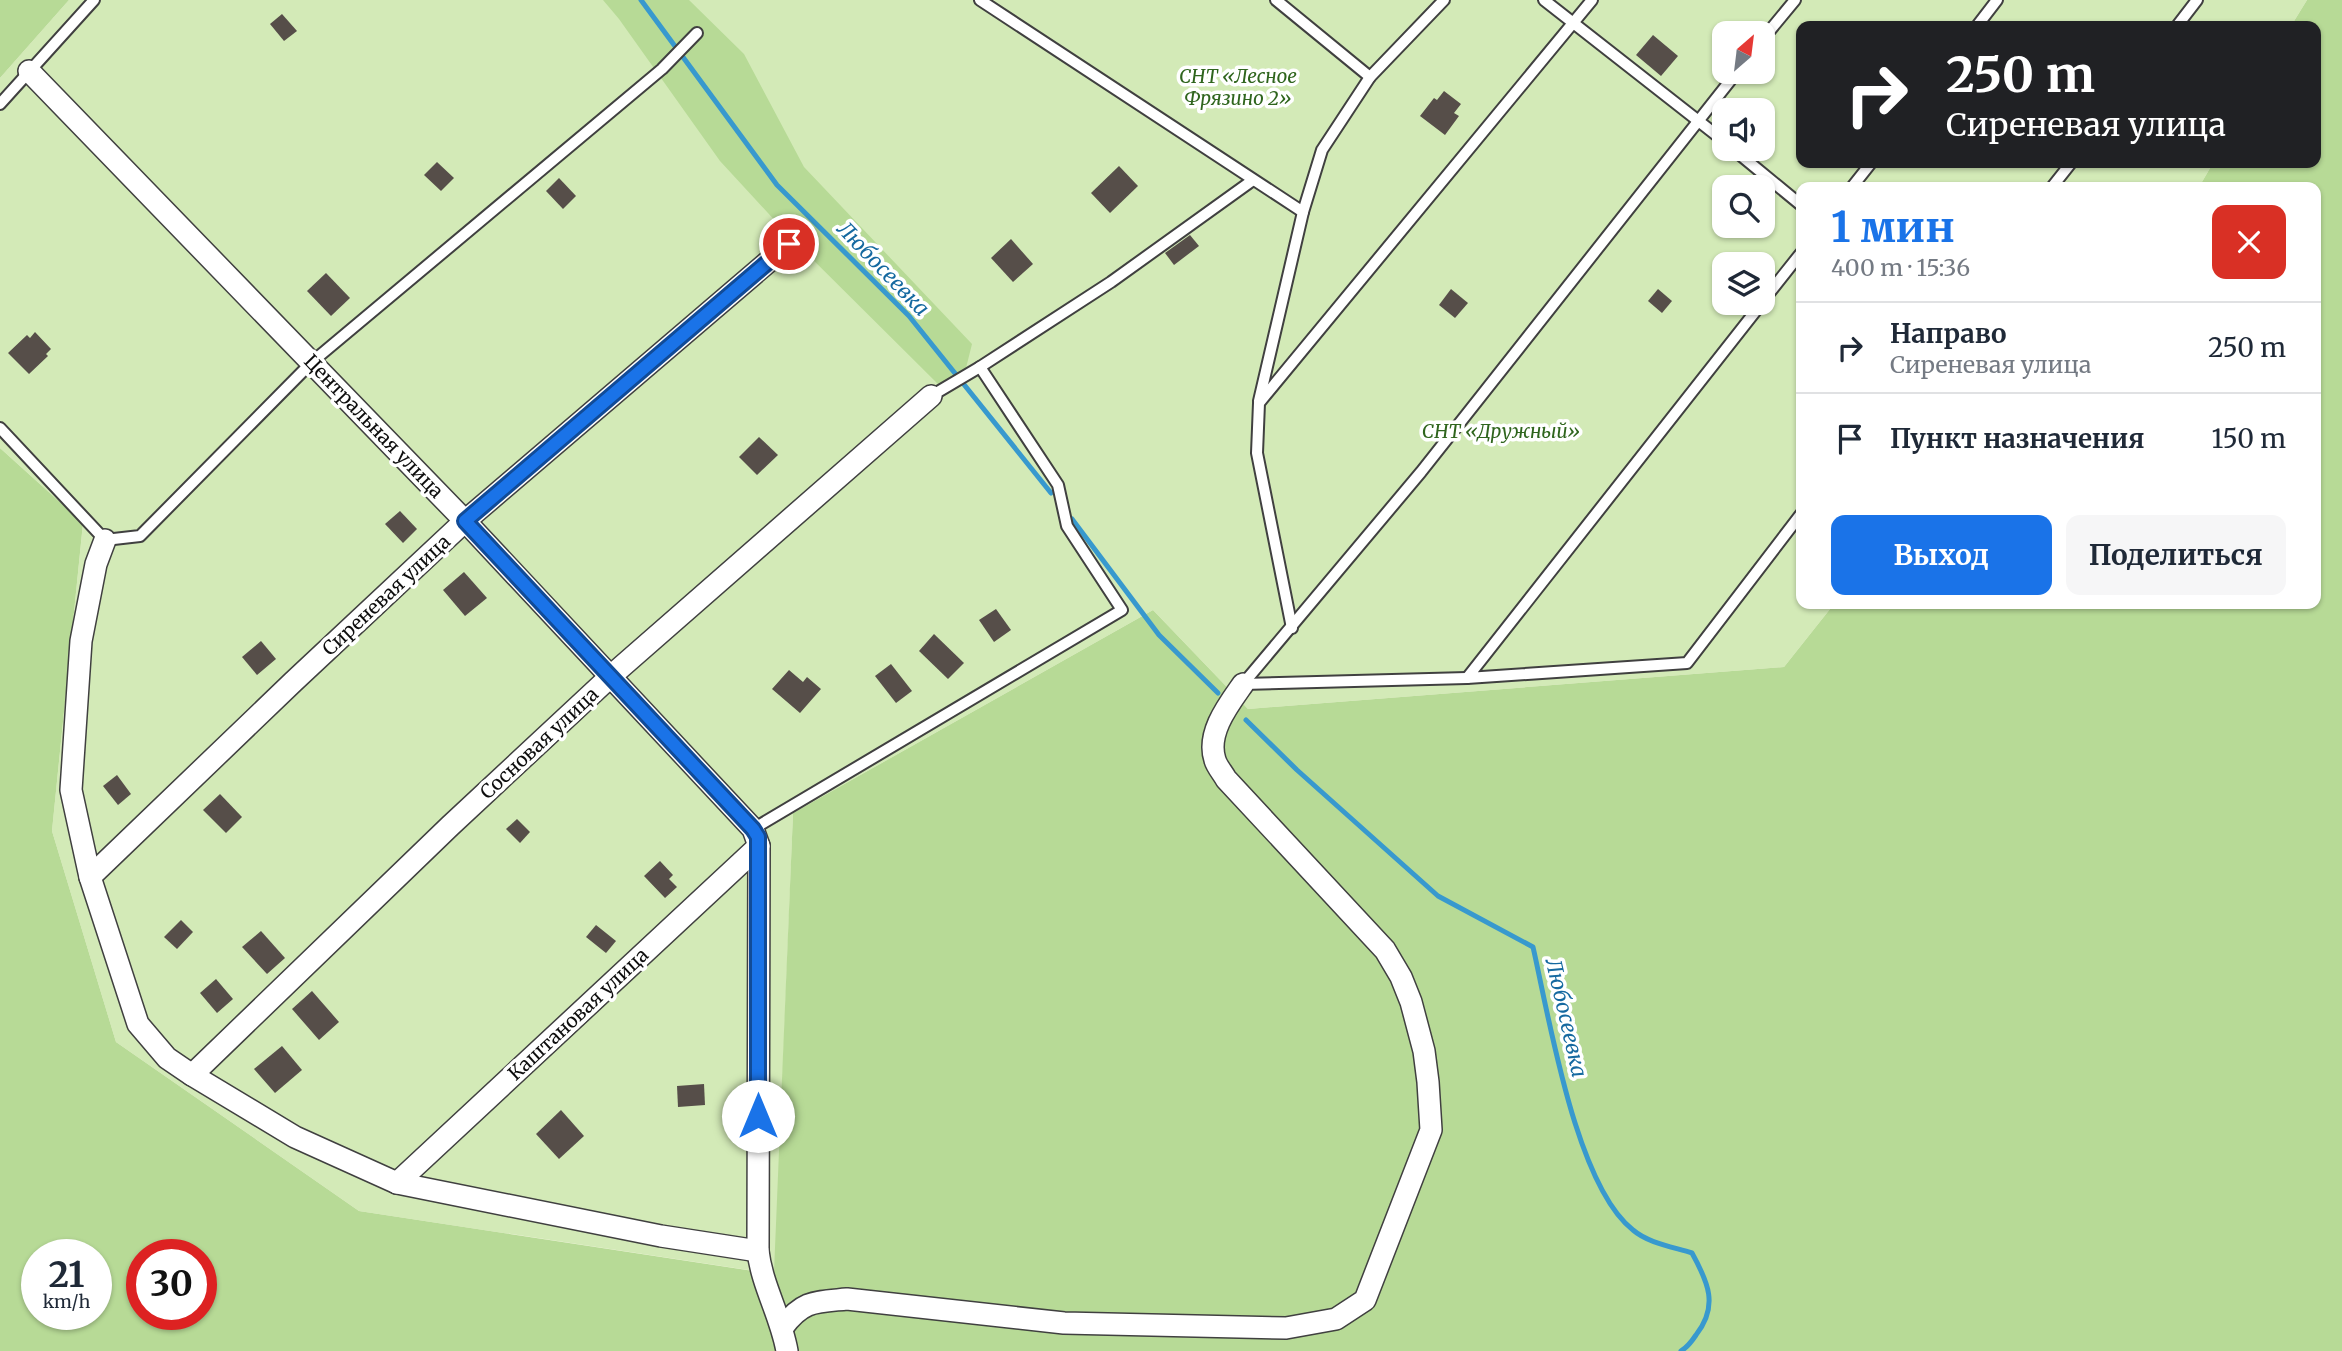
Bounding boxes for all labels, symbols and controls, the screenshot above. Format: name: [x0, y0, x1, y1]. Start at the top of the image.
north arrow: [1712, 21, 1774, 84]
map controls: [1712, 21, 1775, 315]
text: 250 m: [1946, 44, 2095, 105]
icon: right: [1831, 49, 1922, 140]
park label: СНТ «Лесное Фрязино 2»: [1179, 64, 1297, 110]
button: sound: [1712, 98, 1775, 161]
text: Сиреневая улица: [1946, 105, 2226, 145]
button: search: [1712, 175, 1775, 238]
text: 1 мин: [1831, 201, 1955, 253]
button: close: [2212, 205, 2286, 279]
pin: [759, 214, 819, 274]
water label: Любосеевка: [831, 215, 935, 322]
icon: arrive: [770, 225, 808, 263]
button: layers: [1712, 252, 1775, 315]
text: 400 m · 15:36: [1831, 253, 1970, 282]
text: Направо: [1890, 317, 2007, 350]
icon: right: [1831, 329, 1869, 367]
text: 250 m: [2208, 331, 2286, 364]
street label: Центральная улица: [299, 349, 449, 503]
text: Сиреневая улица: [1890, 350, 2091, 379]
park label: СНТ «Дружный»: [1422, 419, 1580, 443]
icon: arrive: [1831, 420, 1869, 458]
text: Пункт назначения: [1890, 422, 2144, 455]
text: 150 m: [2212, 422, 2286, 455]
button: Выход: [1831, 515, 2052, 595]
button: Поделиться: [2066, 515, 2286, 595]
street label: Сиреневая улица: [317, 530, 455, 660]
street label: Сосновая улица: [475, 682, 603, 804]
street label: Каштановая улица: [503, 943, 653, 1085]
water label: Любосеевка: [1539, 955, 1593, 1080]
position arrow: [721, 1079, 795, 1153]
speed limit sign: 30: [126, 1239, 217, 1330]
text: 21: [49, 1253, 84, 1297]
text: km/h: [43, 1290, 90, 1313]

